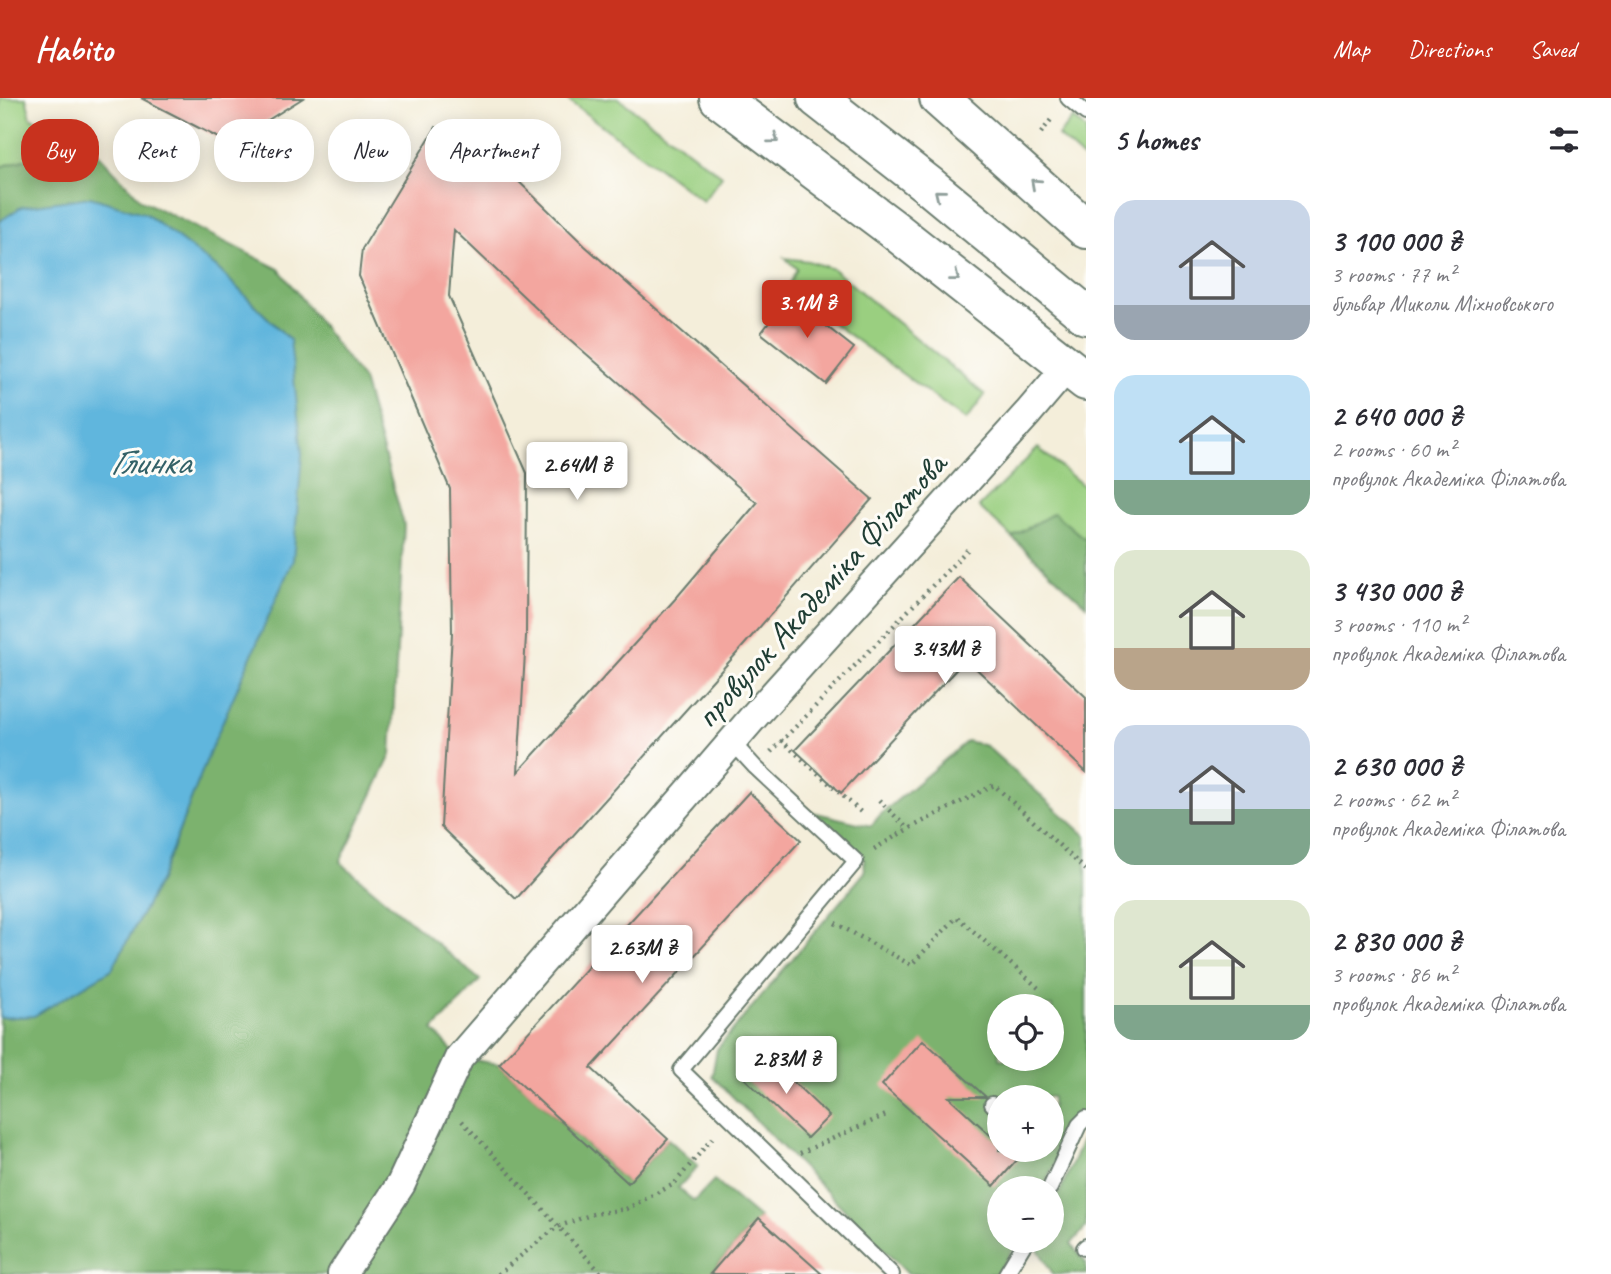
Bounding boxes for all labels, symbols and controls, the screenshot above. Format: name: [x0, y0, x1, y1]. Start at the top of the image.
text: Habito: [35, 28, 113, 70]
text: Map: [1333, 34, 1370, 64]
text: Directions: [1408, 34, 1491, 64]
text: Saved: [1529, 34, 1576, 64]
chip: Buy: [21, 119, 99, 182]
chip: Rent: [113, 119, 200, 182]
chip: Filters: [214, 119, 314, 182]
chip: New: [328, 119, 411, 182]
chip: Apartment: [425, 119, 561, 182]
text: 5 homes: [1114, 121, 1198, 159]
icon: filters: [1545, 121, 1583, 159]
one-way arrow: [767, 130, 779, 143]
one-way arrow: [1030, 179, 1043, 192]
one-way arrow: [934, 190, 947, 202]
text: 3 100 000 ₴: [1331, 222, 1461, 260]
icon: home: [1170, 228, 1254, 312]
text: 3 rooms · 77 m²: [1331, 260, 1455, 289]
one-way arrow: [947, 269, 959, 282]
pin: 3.1M ₴: [750, 280, 864, 340]
text: 3.1M ₴: [778, 288, 836, 317]
text: бульвар Миколи Міхновського: [1331, 289, 1553, 318]
text: 2 640 000 ₴: [1331, 397, 1462, 435]
icon: home: [1170, 403, 1254, 487]
text: 2 rooms · 60 m²: [1331, 435, 1455, 464]
water label: Глинка: [110, 438, 193, 485]
street label: провулок Академіка Філатова: [685, 441, 958, 738]
pin: 2.64M ₴: [512, 442, 642, 502]
text: 2.64M ₴: [543, 450, 611, 479]
text: провулок Академіка Філатова: [1331, 464, 1565, 493]
text: 3 430 000 ₴: [1331, 572, 1461, 610]
icon: home: [1170, 578, 1254, 662]
text: 3 rooms · 110 m²: [1331, 610, 1466, 639]
pin: 3.43M ₴: [880, 626, 1010, 686]
text: 3.43M ₴: [911, 634, 979, 663]
text: провулок Академіка Філатова: [1331, 639, 1565, 668]
text: 2 630 000 ₴: [1331, 747, 1462, 785]
icon: home: [1170, 753, 1254, 837]
text: 2 rooms · 62 m²: [1331, 785, 1455, 814]
text: провулок Академіка Філатова: [1331, 814, 1565, 843]
text: 2 830 000 ₴: [1331, 922, 1461, 960]
pin: 2.63M ₴: [577, 926, 707, 985]
icon: home: [1170, 928, 1254, 1012]
text: 2.63M ₴: [608, 933, 676, 962]
text: 3 rooms · 86 m²: [1331, 960, 1455, 989]
text: провулок Академіка Філатова: [1331, 989, 1565, 1018]
map controls: [987, 994, 1064, 1253]
button: locate: [987, 994, 1064, 1071]
pin: 2.83M ₴: [721, 1037, 851, 1096]
text: 2.83M ₴: [752, 1044, 820, 1073]
button: +: [987, 1085, 1064, 1162]
button: −: [987, 1176, 1064, 1253]

